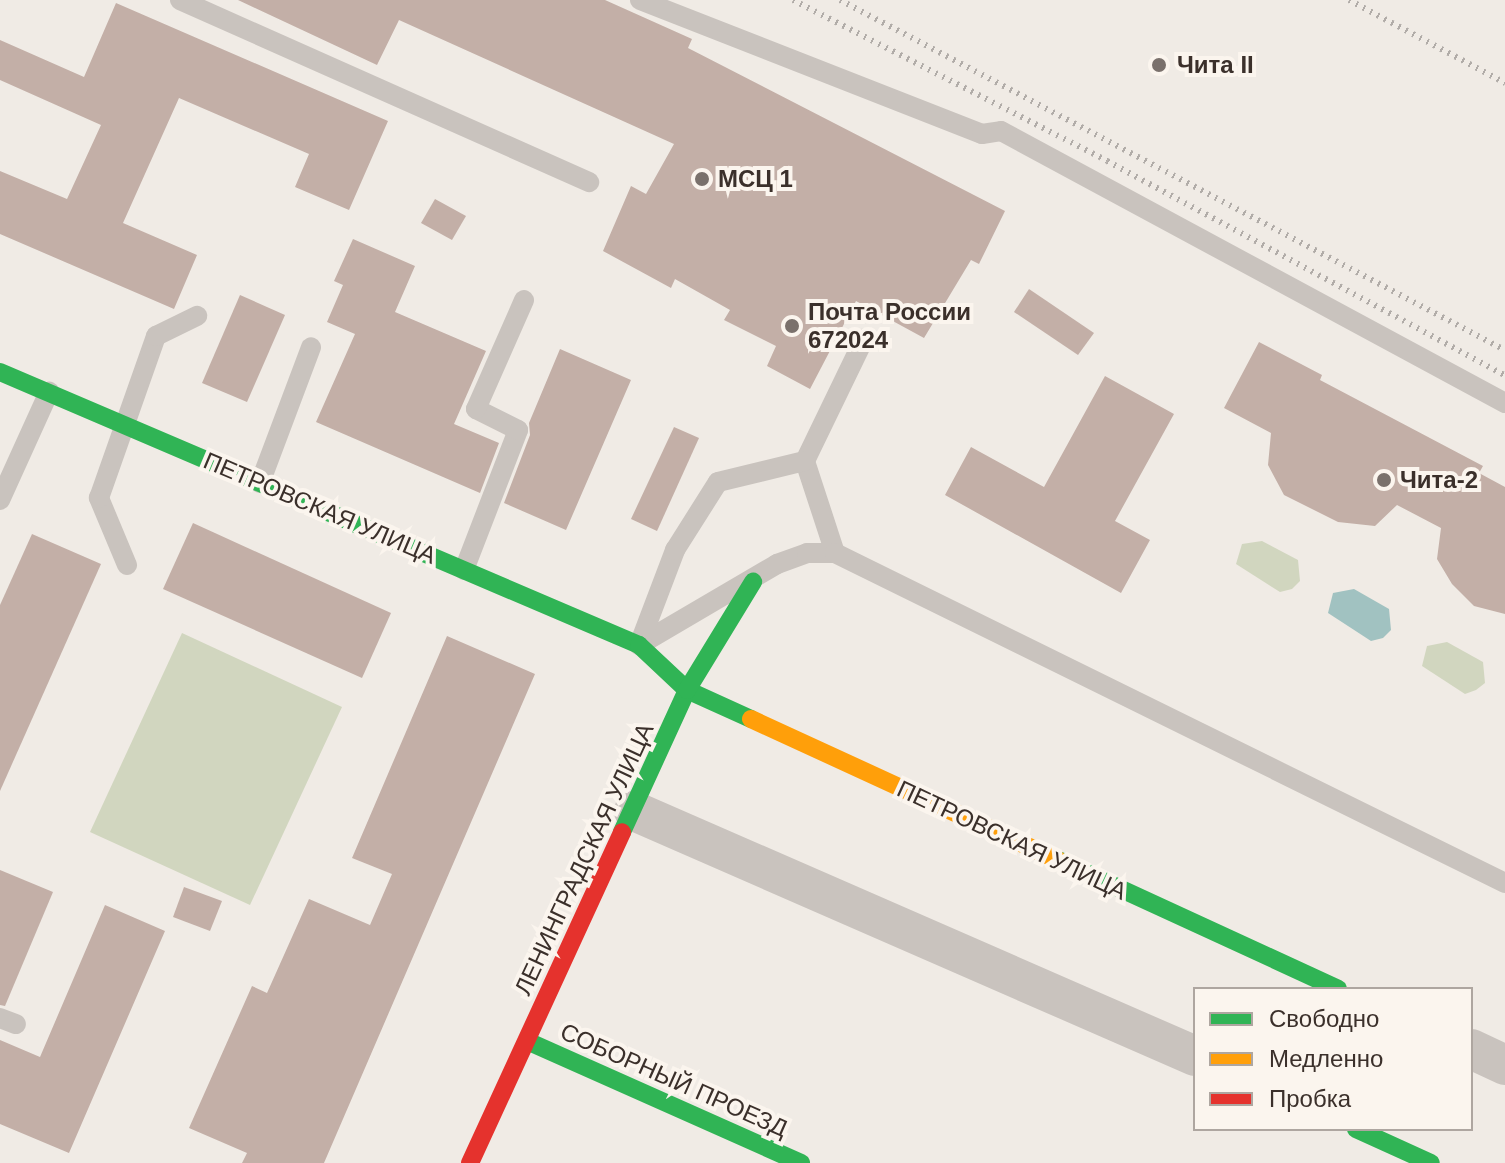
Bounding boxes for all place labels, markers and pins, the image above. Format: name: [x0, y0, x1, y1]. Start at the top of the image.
place label: Чита II: [1177, 51, 1254, 79]
marker: Чита II: [1148, 54, 1170, 76]
place label: МСЦ 1: [718, 165, 793, 193]
marker: МСЦ 1: [693, 170, 711, 188]
place label: Почта России 672024: [808, 298, 971, 354]
marker: Почта России 672024: [783, 317, 801, 335]
place label: Чита-2: [1400, 466, 1478, 494]
marker: Чита-2: [1375, 471, 1393, 489]

